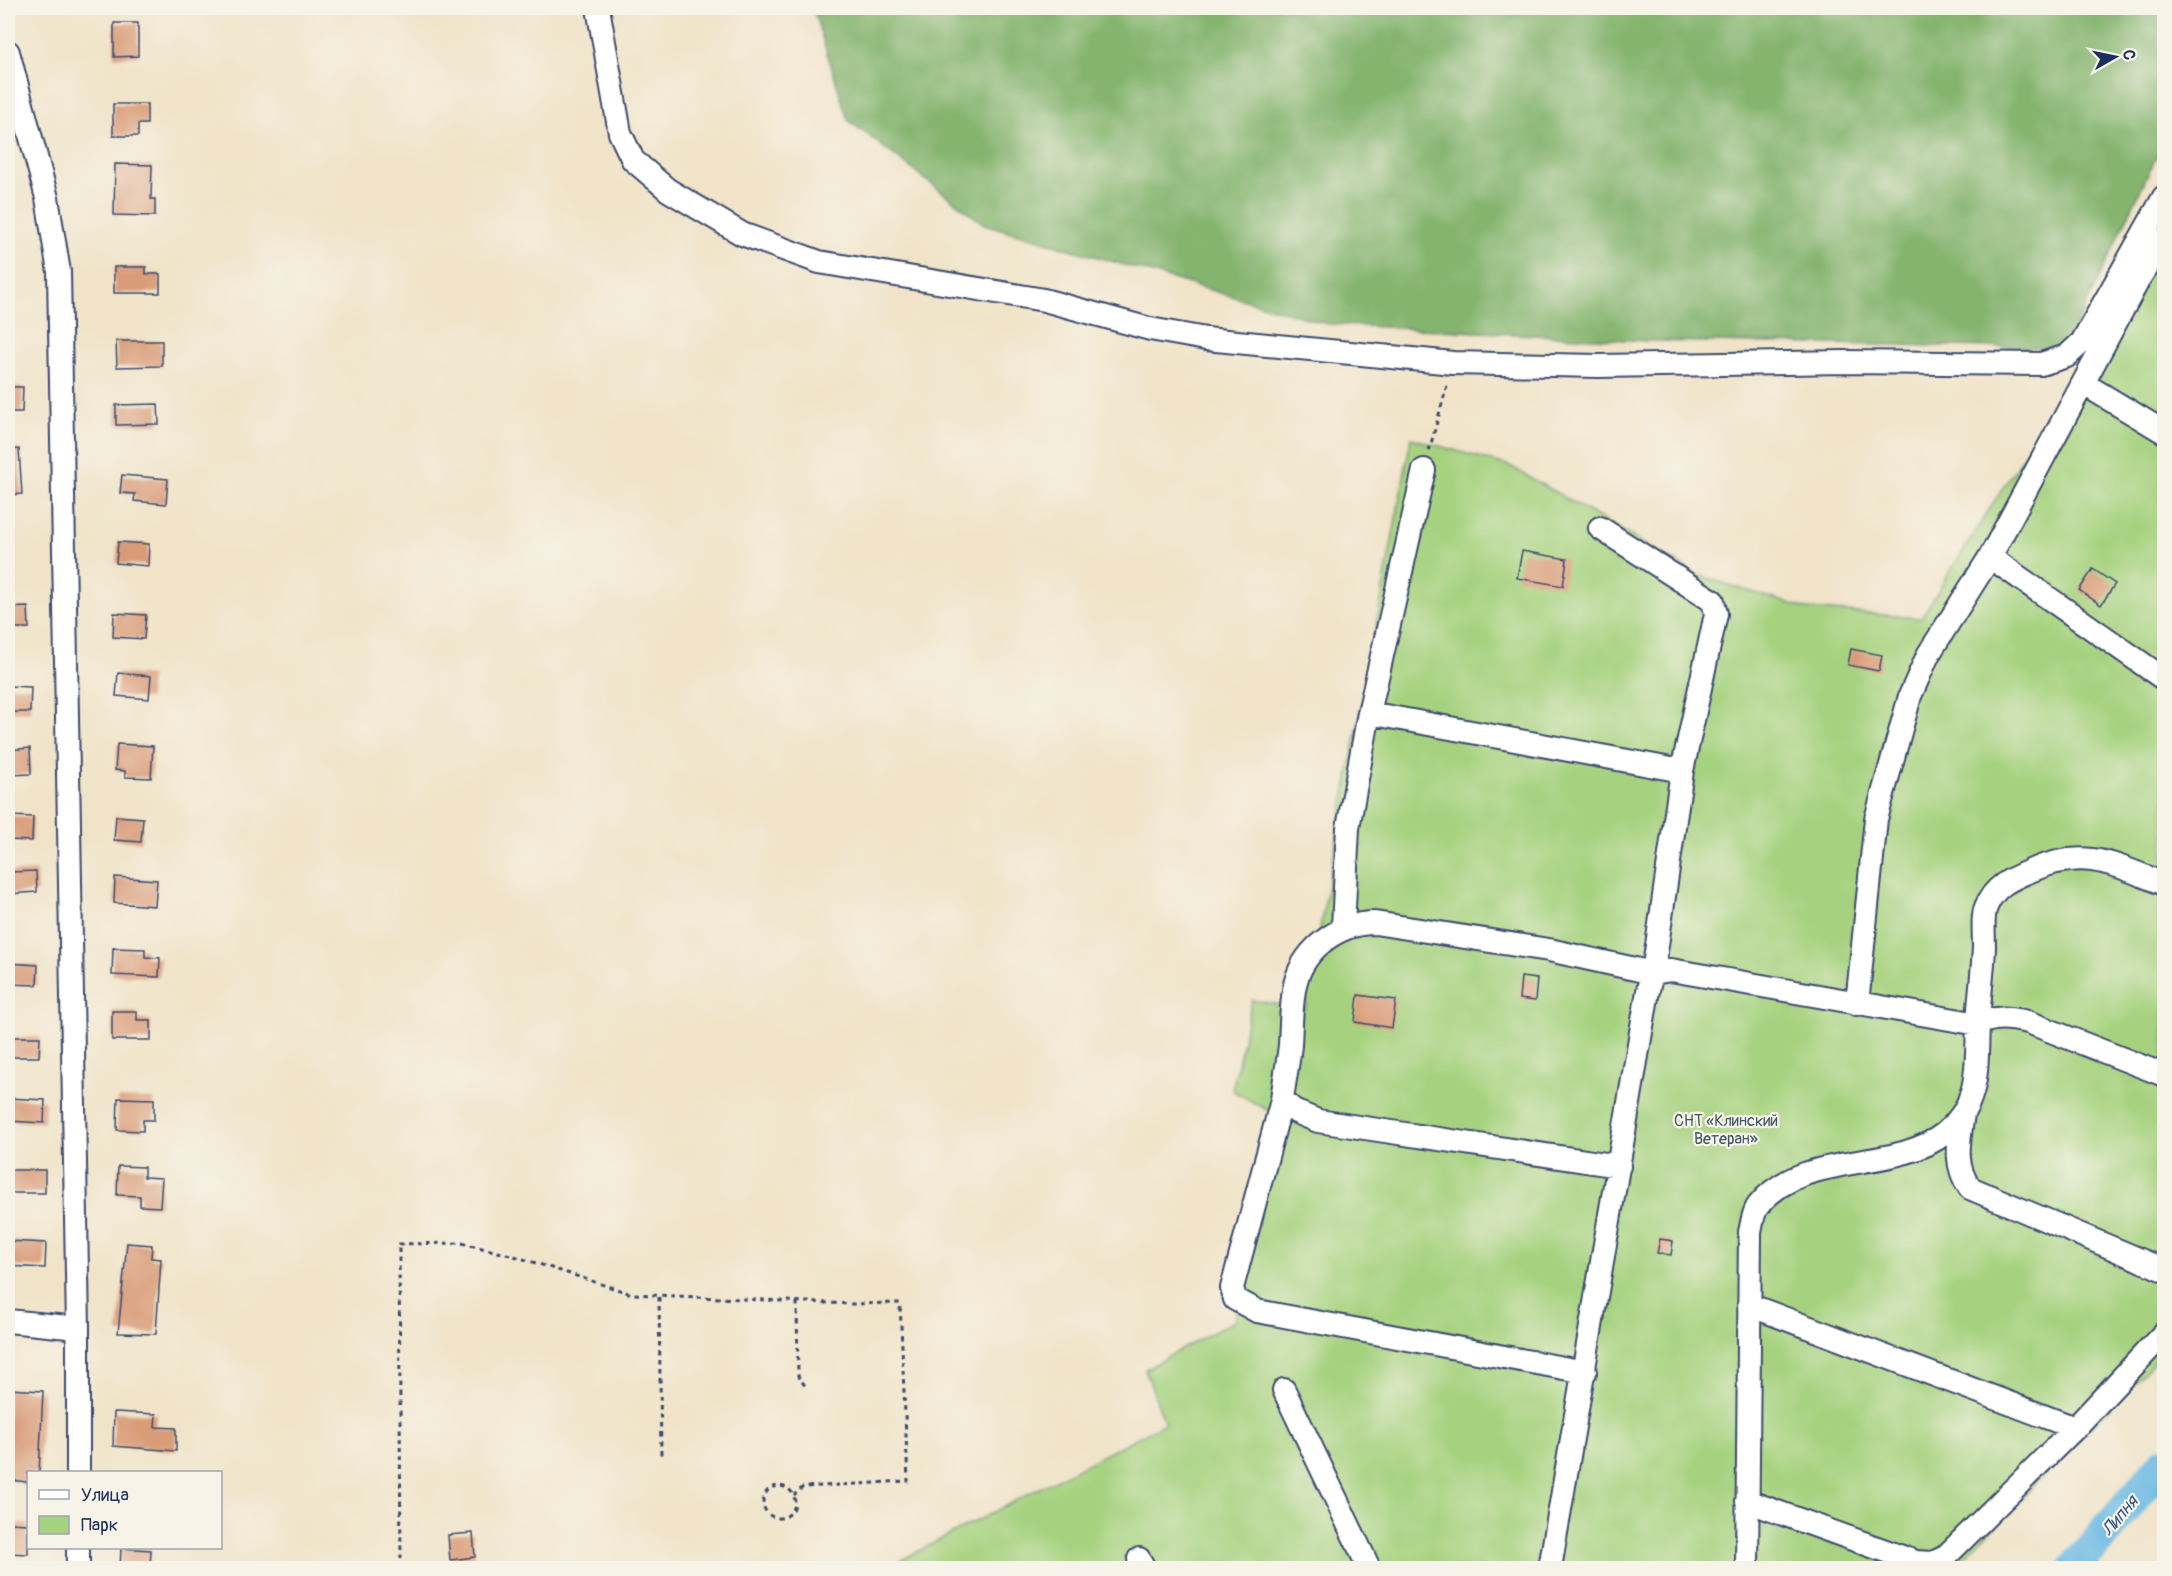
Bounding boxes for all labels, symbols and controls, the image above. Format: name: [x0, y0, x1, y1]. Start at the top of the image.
north arrow: [2085, 27, 2145, 87]
text: С: [2118, 48, 2139, 61]
park label: СНТ «Клинский Ветеран»: [1674, 1111, 1778, 1149]
legend: [27, 1471, 222, 1549]
text: Улица: [81, 1484, 129, 1507]
water label: Липня: [2097, 1490, 2144, 1541]
text: Парк: [81, 1514, 118, 1537]

